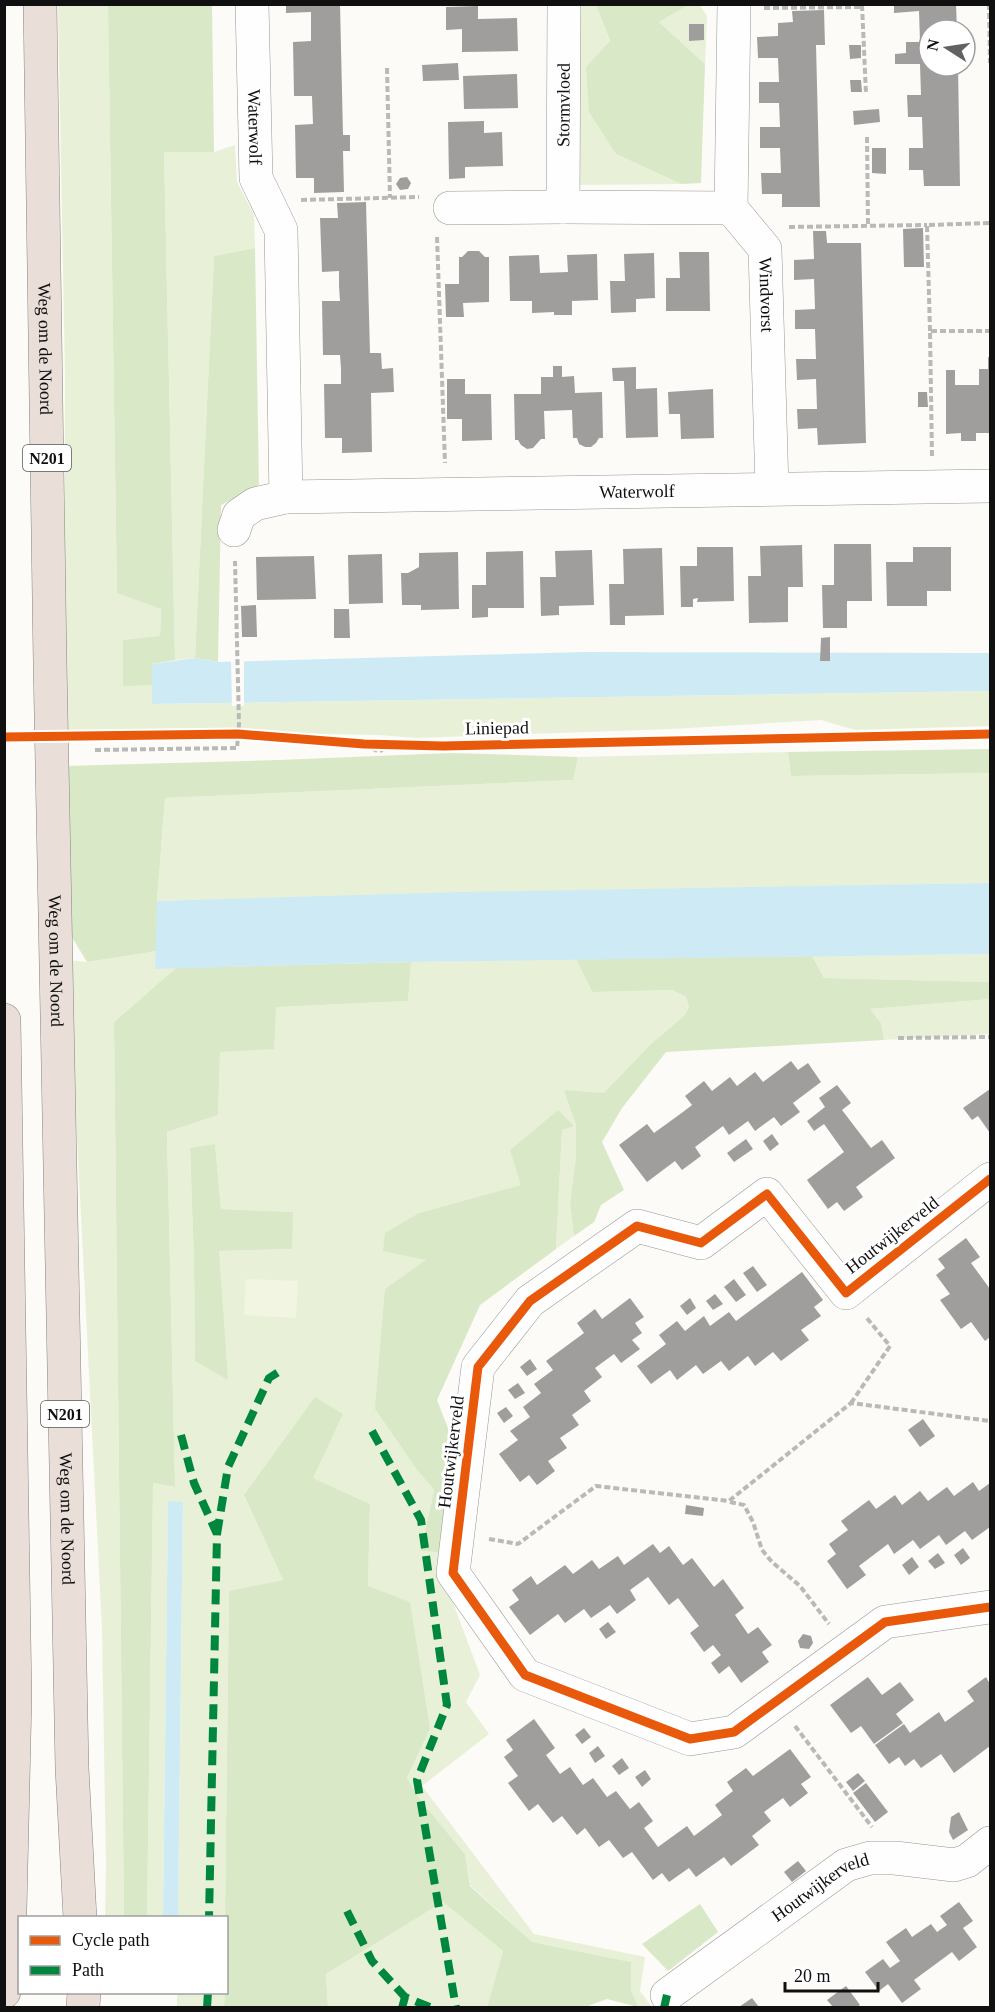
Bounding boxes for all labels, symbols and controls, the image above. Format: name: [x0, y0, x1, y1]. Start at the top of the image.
north arrow: [917, 18, 977, 78]
text: N: [923, 37, 942, 52]
street label: Stormvloed: [553, 63, 574, 147]
street label: Waterwolf: [244, 89, 266, 165]
street label: Windvorst: [755, 257, 777, 333]
street label: Weg om de Noord: [34, 283, 56, 415]
road number: N201: [23, 445, 71, 471]
street label: Waterwolf: [599, 481, 675, 502]
street label: Liniepad: [465, 717, 529, 739]
street label: Weg om de Noord: [45, 895, 67, 1027]
street label: Houtwijkerveld: [841, 1192, 943, 1278]
street label: Houtwijkerveld: [434, 1395, 468, 1509]
road number: N201: [41, 1401, 89, 1427]
street label: Weg om de Noord: [56, 1453, 78, 1585]
street label: Houtwijkerveld: [767, 1849, 871, 1926]
legend: [18, 1916, 228, 1994]
text: Cycle path: [72, 1930, 149, 1950]
scale bar: [785, 1955, 878, 1993]
text: Path: [72, 1960, 104, 1980]
text: 20 m: [794, 1966, 831, 1986]

